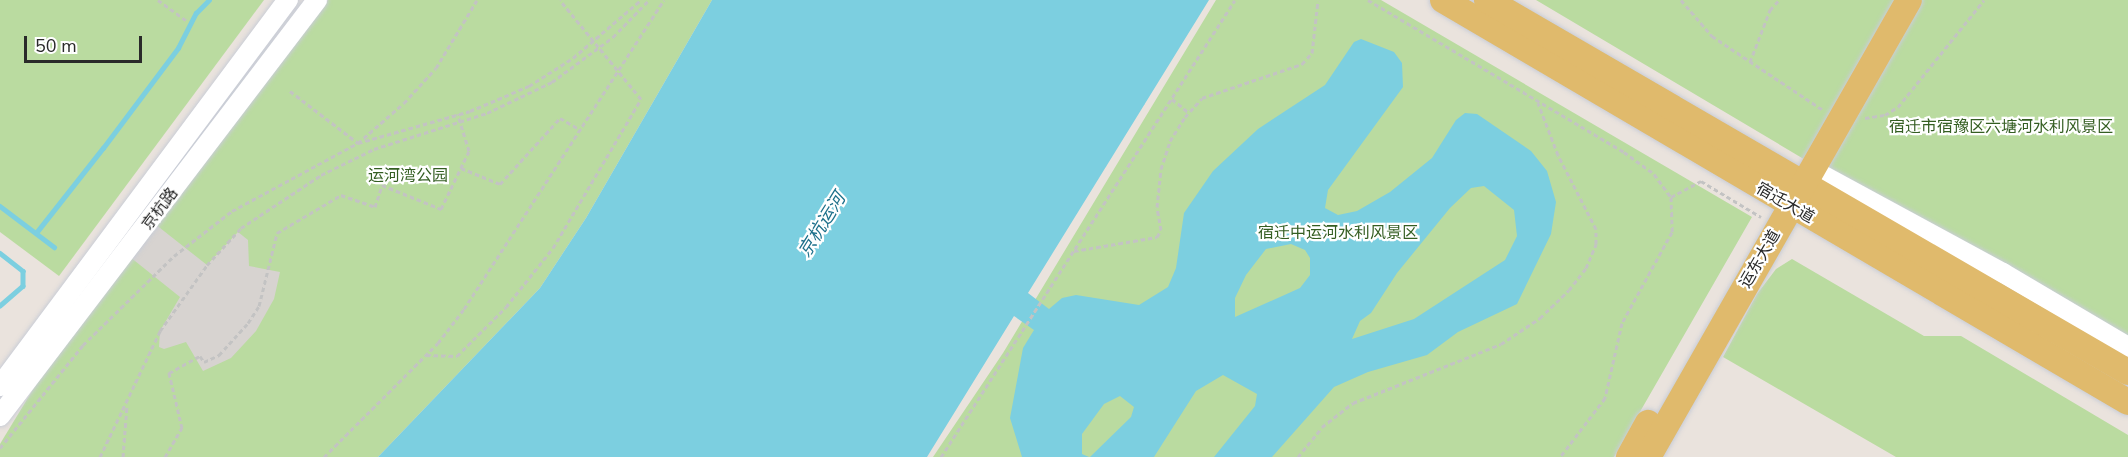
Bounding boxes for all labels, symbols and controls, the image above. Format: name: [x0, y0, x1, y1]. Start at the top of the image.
scale bar: [27, 24, 146, 62]
text: 50 m: [35, 34, 77, 58]
park label: 宿迁市宿豫区六塘河水利风景区: [1889, 117, 2113, 137]
park label: 运河湾公园: [368, 166, 448, 186]
street label: 宿迁大道: [1752, 179, 1818, 227]
street label: 京杭路: [138, 184, 182, 234]
water label: 京杭运河: [794, 189, 850, 261]
park label: 宿迁中运河水利风景区: [1258, 223, 1418, 243]
street label: 运东大道: [1736, 226, 1784, 292]

